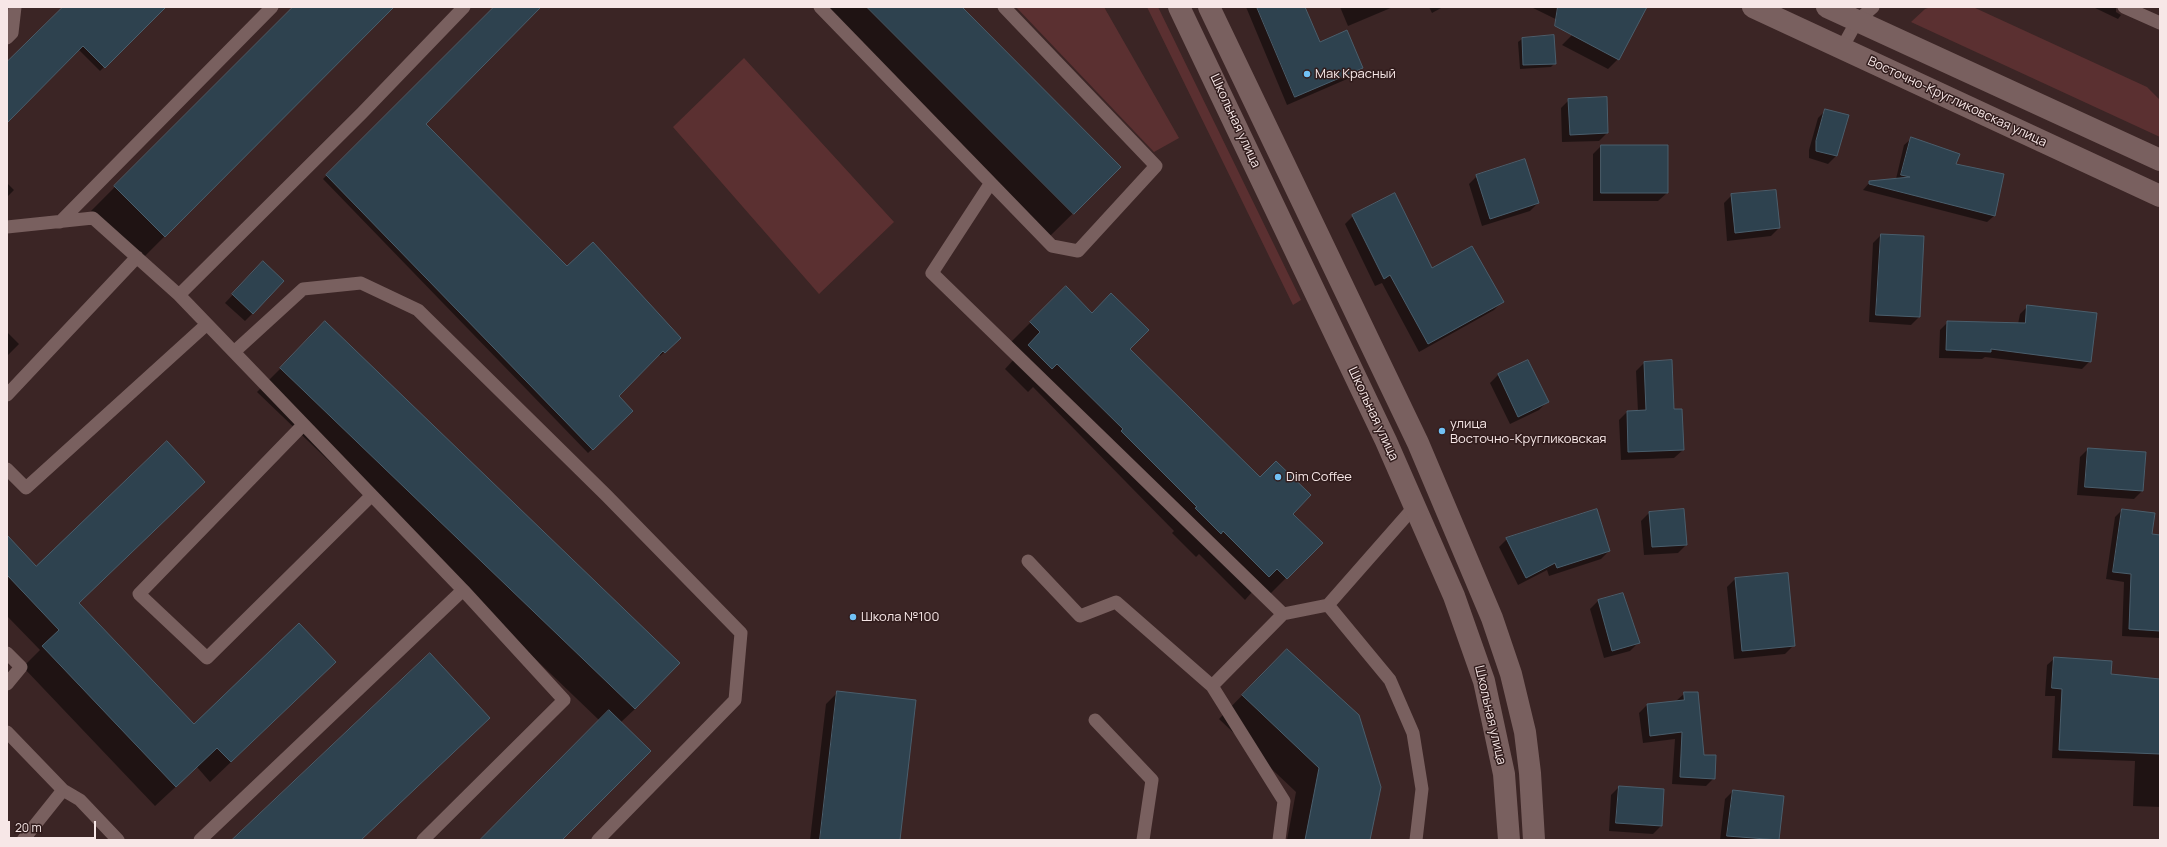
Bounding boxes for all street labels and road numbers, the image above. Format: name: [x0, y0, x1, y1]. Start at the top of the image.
street label: Восточно-Кругликовская улица: [1865, 54, 2049, 150]
street label: Школьная улица: [1206, 72, 1264, 170]
street label: Школьная улица: [1344, 365, 1402, 463]
street label: Школьная улица: [1471, 664, 1509, 766]

